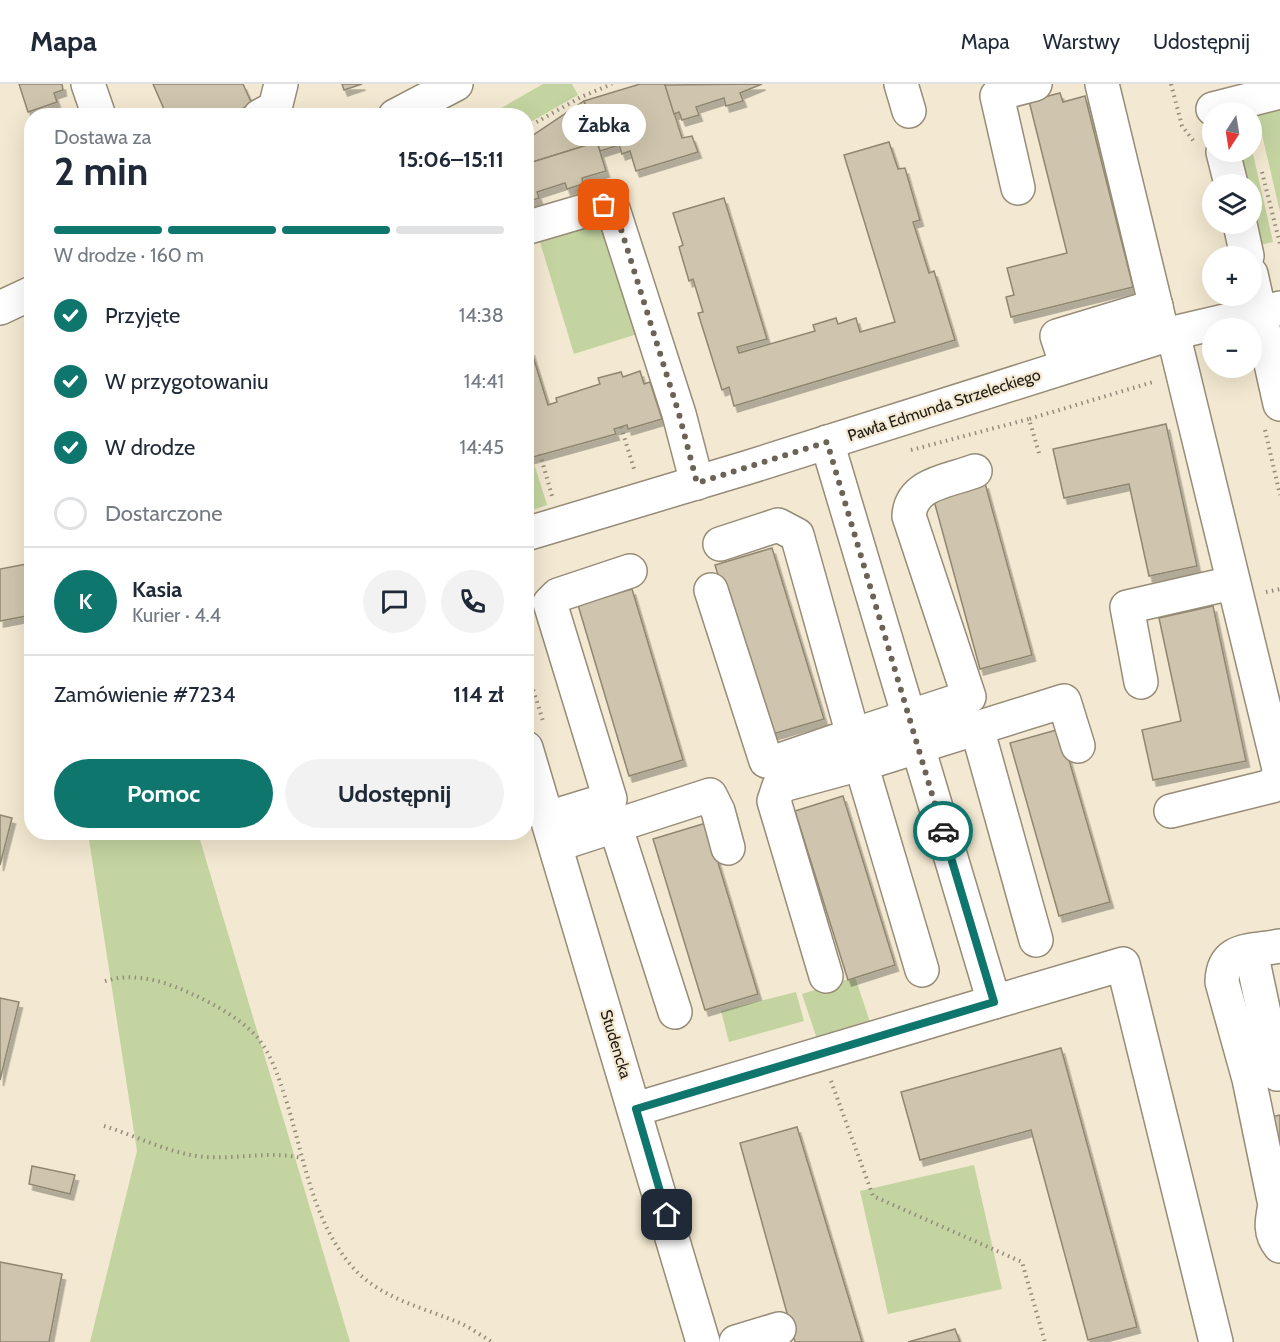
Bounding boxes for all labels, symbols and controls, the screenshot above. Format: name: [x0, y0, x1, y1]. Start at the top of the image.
text: Mapa: [30, 24, 97, 58]
text: Mapa: [961, 29, 1010, 54]
text: Warstwy: [1043, 29, 1120, 54]
text: Udostępnij: [1153, 29, 1250, 54]
north arrow: [1202, 102, 1262, 162]
map controls: [1202, 102, 1262, 378]
callout: Żabka: [562, 103, 646, 145]
text: Żabka: [578, 113, 630, 137]
text: Dostawa za: [54, 125, 151, 149]
text: 15:06–15:11: [398, 146, 504, 173]
text: 2 min: [54, 147, 148, 195]
button: layers: [1202, 174, 1262, 234]
pin: [578, 179, 629, 230]
icon: bag: [587, 188, 620, 221]
text: W drodze · 160 m: [54, 243, 204, 267]
button: +: [1202, 246, 1262, 306]
icon: check: [54, 299, 87, 332]
text: Przyjęte: [105, 302, 180, 329]
text: 14:38: [459, 303, 504, 327]
button: −: [1202, 318, 1262, 378]
icon: check: [54, 365, 87, 398]
street label: Pawła Edmunda Strzeleckiego: [845, 365, 1043, 445]
text: W przygotowaniu: [105, 368, 268, 395]
text: 14:41: [464, 369, 504, 393]
icon: check: [54, 431, 87, 464]
text: W drodze: [105, 434, 195, 461]
text: 14:45: [459, 435, 504, 459]
text: Dostarczone: [105, 500, 222, 527]
button: chat: [363, 570, 426, 633]
button: phone: [441, 570, 504, 633]
text: Kasia: [132, 576, 182, 603]
text: K: [79, 588, 92, 615]
text: Kurier · 4.4: [132, 603, 221, 627]
text: Zamówienie #7234: [54, 681, 235, 708]
text: 114 zł: [453, 681, 504, 708]
button: Pomoc: [54, 759, 273, 828]
button: Udostępnij: [285, 759, 504, 828]
courier: [913, 801, 973, 861]
icon: car: [927, 815, 960, 848]
street label: Studencka: [597, 1007, 636, 1081]
pin: [641, 1189, 692, 1240]
icon: home: [650, 1198, 683, 1231]

